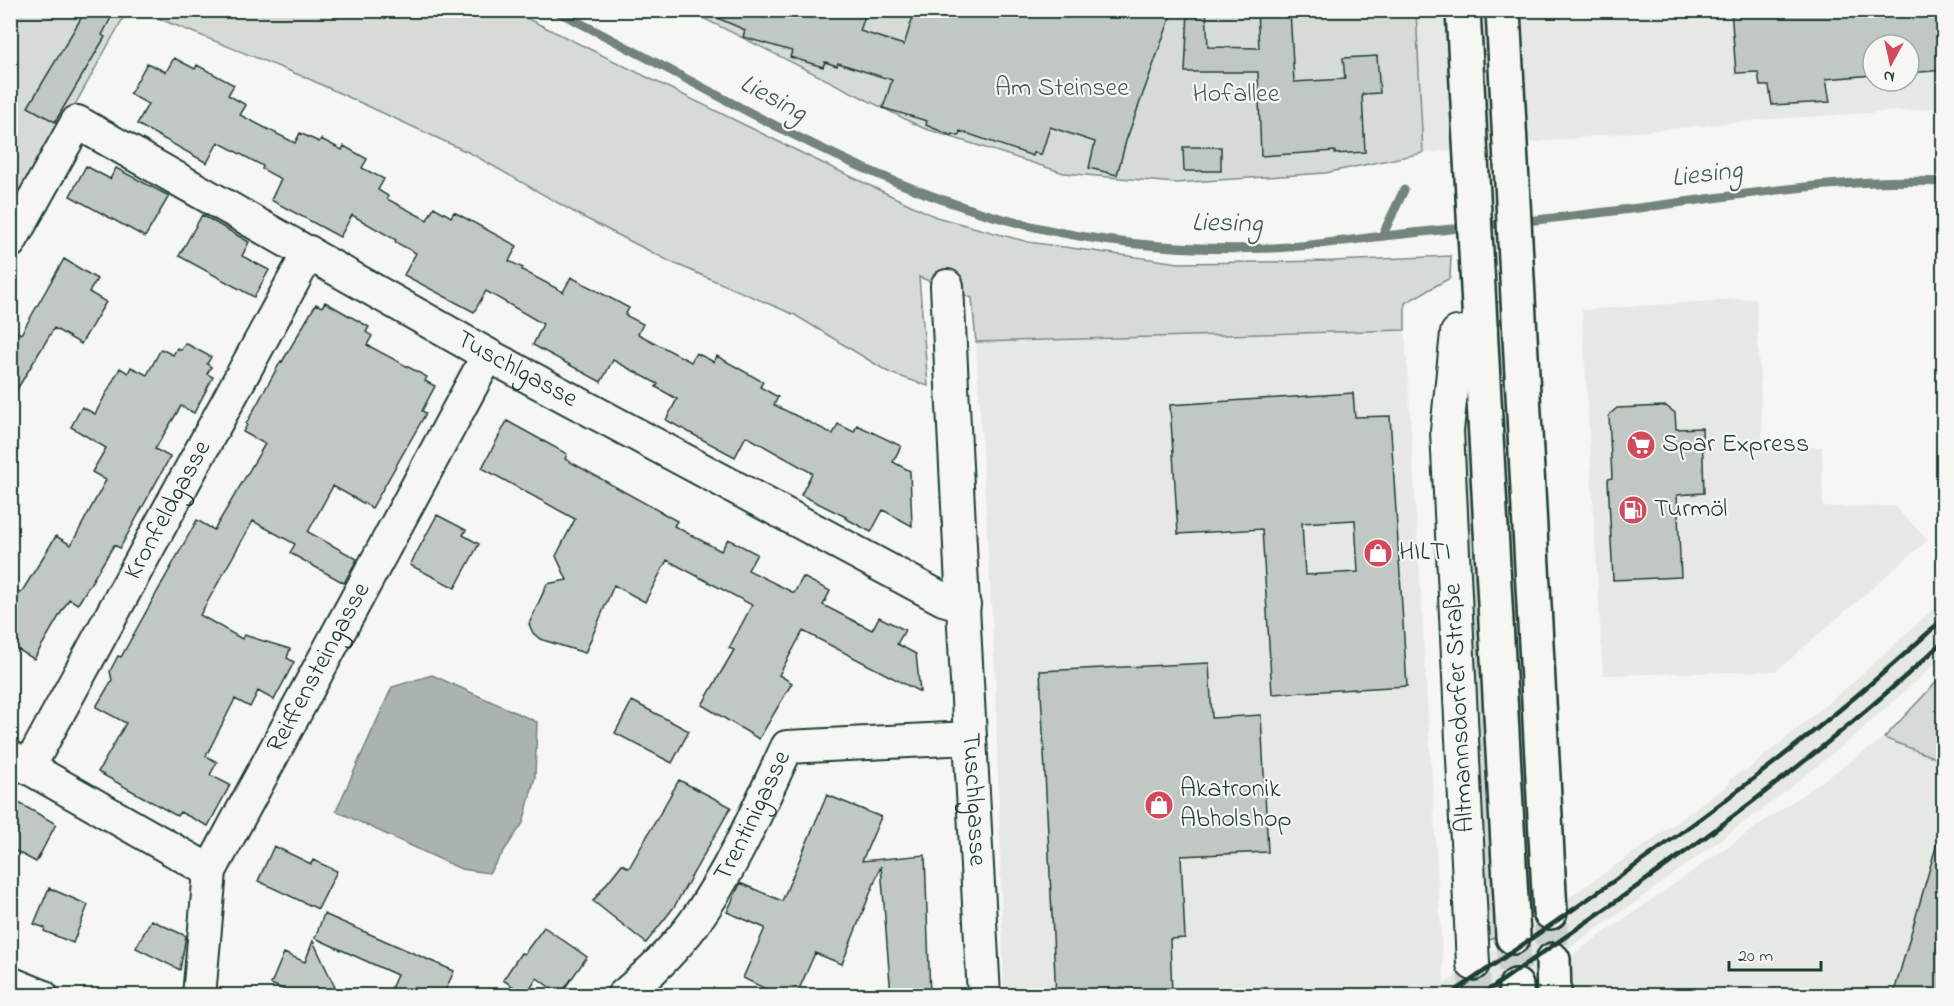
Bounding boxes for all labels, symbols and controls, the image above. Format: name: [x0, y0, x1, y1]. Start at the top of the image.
north arrow: [1861, 33, 1921, 93]
text: N: [1882, 63, 1896, 89]
water label: Liesing: [732, 65, 814, 134]
park label: Am Steinsee: [995, 70, 1129, 108]
park label: Hofallee: [1193, 76, 1280, 114]
water label: Liesing: [1669, 151, 1746, 200]
water label: Liesing: [1191, 204, 1264, 245]
street label: Tuschlgasse: [448, 321, 584, 419]
place label: Spar Express: [1662, 426, 1809, 464]
supermarket icon: Spar Express: [1625, 429, 1657, 461]
street label: Kronfeldgasse: [115, 434, 222, 587]
place label: Turmöl: [1654, 491, 1727, 529]
fuel station icon: Turmöl: [1617, 494, 1649, 526]
place label: HILTI: [1399, 534, 1451, 572]
shop icon: HILTI: [1362, 537, 1394, 569]
street label: Reiffensteingasse: [258, 576, 381, 760]
street label: Altmannsdorfer Straße: [1434, 582, 1486, 834]
street label: Tuschlgasse: [950, 732, 996, 867]
street label: Trentinigasse: [705, 744, 802, 889]
place label: Akatronik Abholshop: [1180, 771, 1292, 839]
shop icon: Akatronik Abholshop: [1143, 789, 1175, 821]
scale bar: [1729, 934, 1820, 972]
text: 20 m: [1738, 944, 1773, 970]

